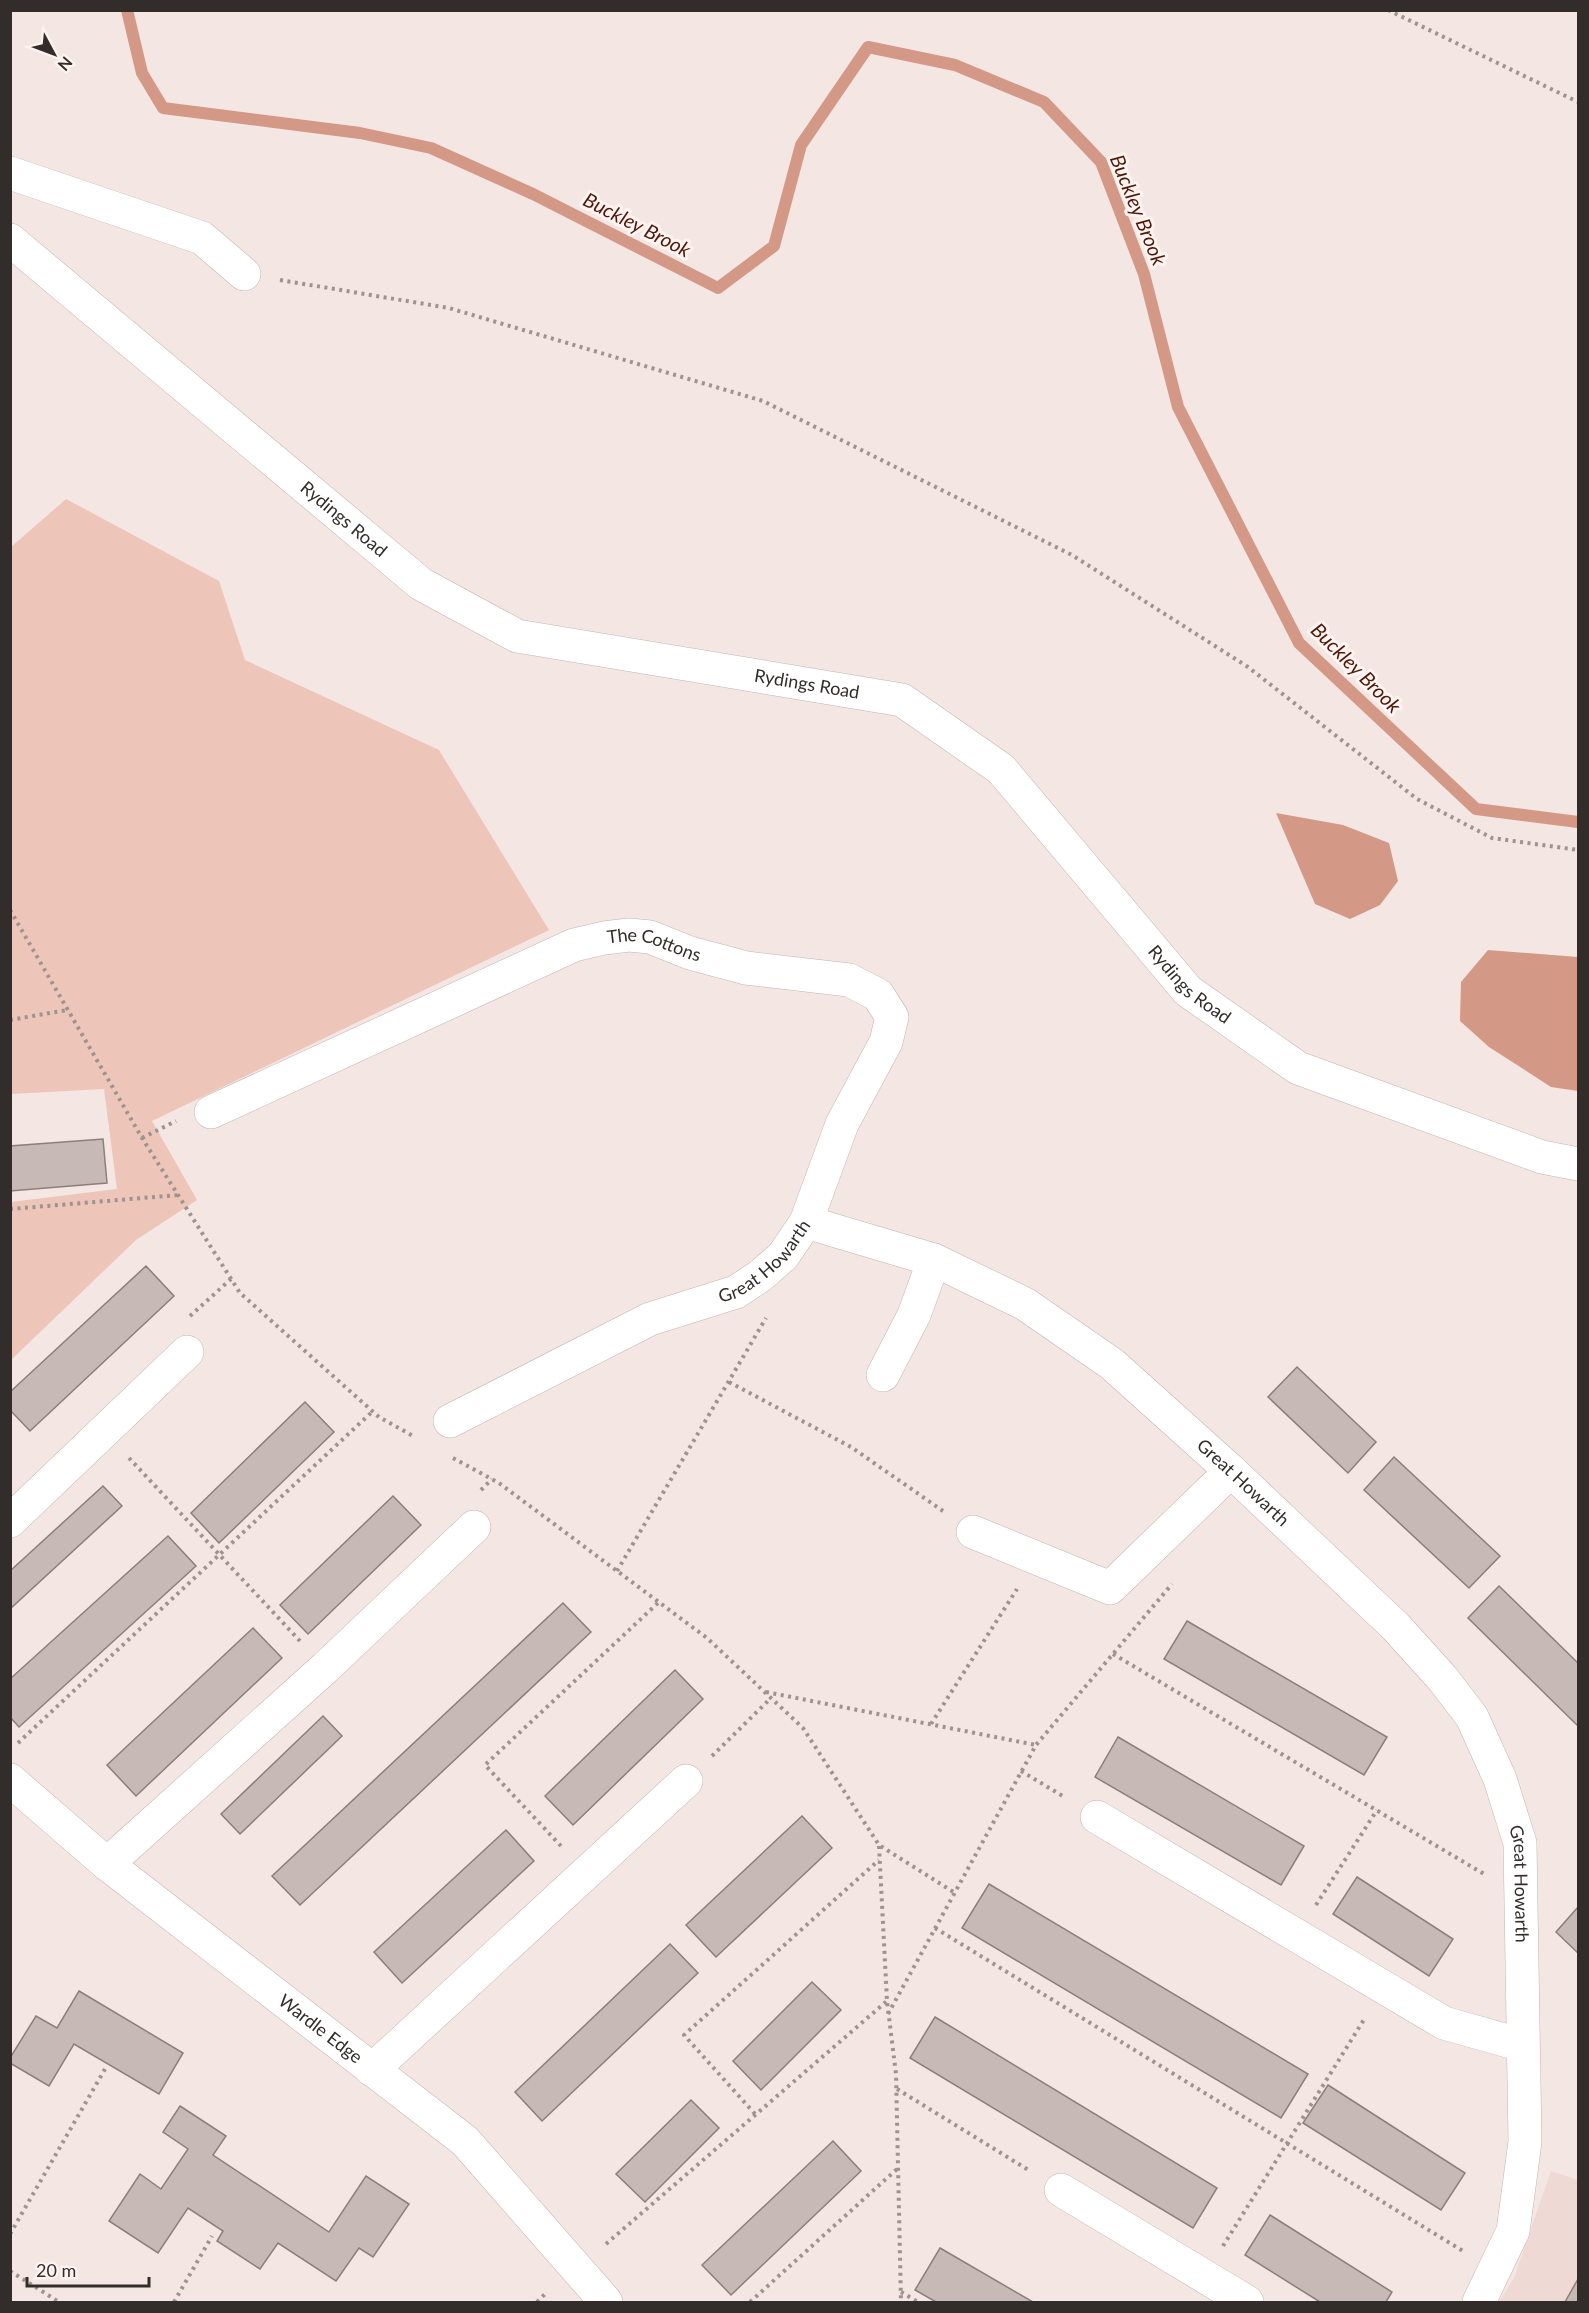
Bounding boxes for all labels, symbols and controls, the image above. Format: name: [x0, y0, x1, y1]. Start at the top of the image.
north arrow: [24, 24, 84, 84]
text: N: [54, 53, 77, 75]
water label: Buckley Brook: [1106, 151, 1172, 269]
water label: Buckley Brook: [580, 187, 696, 262]
street label: Rydings Road: [296, 476, 392, 561]
water label: Buckley Brook: [1307, 617, 1407, 718]
street label: Rydings Road: [753, 664, 861, 703]
street label: The Cottons: [606, 923, 704, 965]
street label: Rydings Road: [1144, 940, 1236, 1028]
street label: Great Howarth: [715, 1215, 814, 1307]
street label: Great Howarth: [1193, 1434, 1294, 1530]
street label: Great Howarth: [1505, 1822, 1534, 1943]
street label: Wardle Edge: [275, 1989, 367, 2068]
scale bar: [27, 2250, 148, 2288]
text: 20 m: [36, 2259, 76, 2281]

